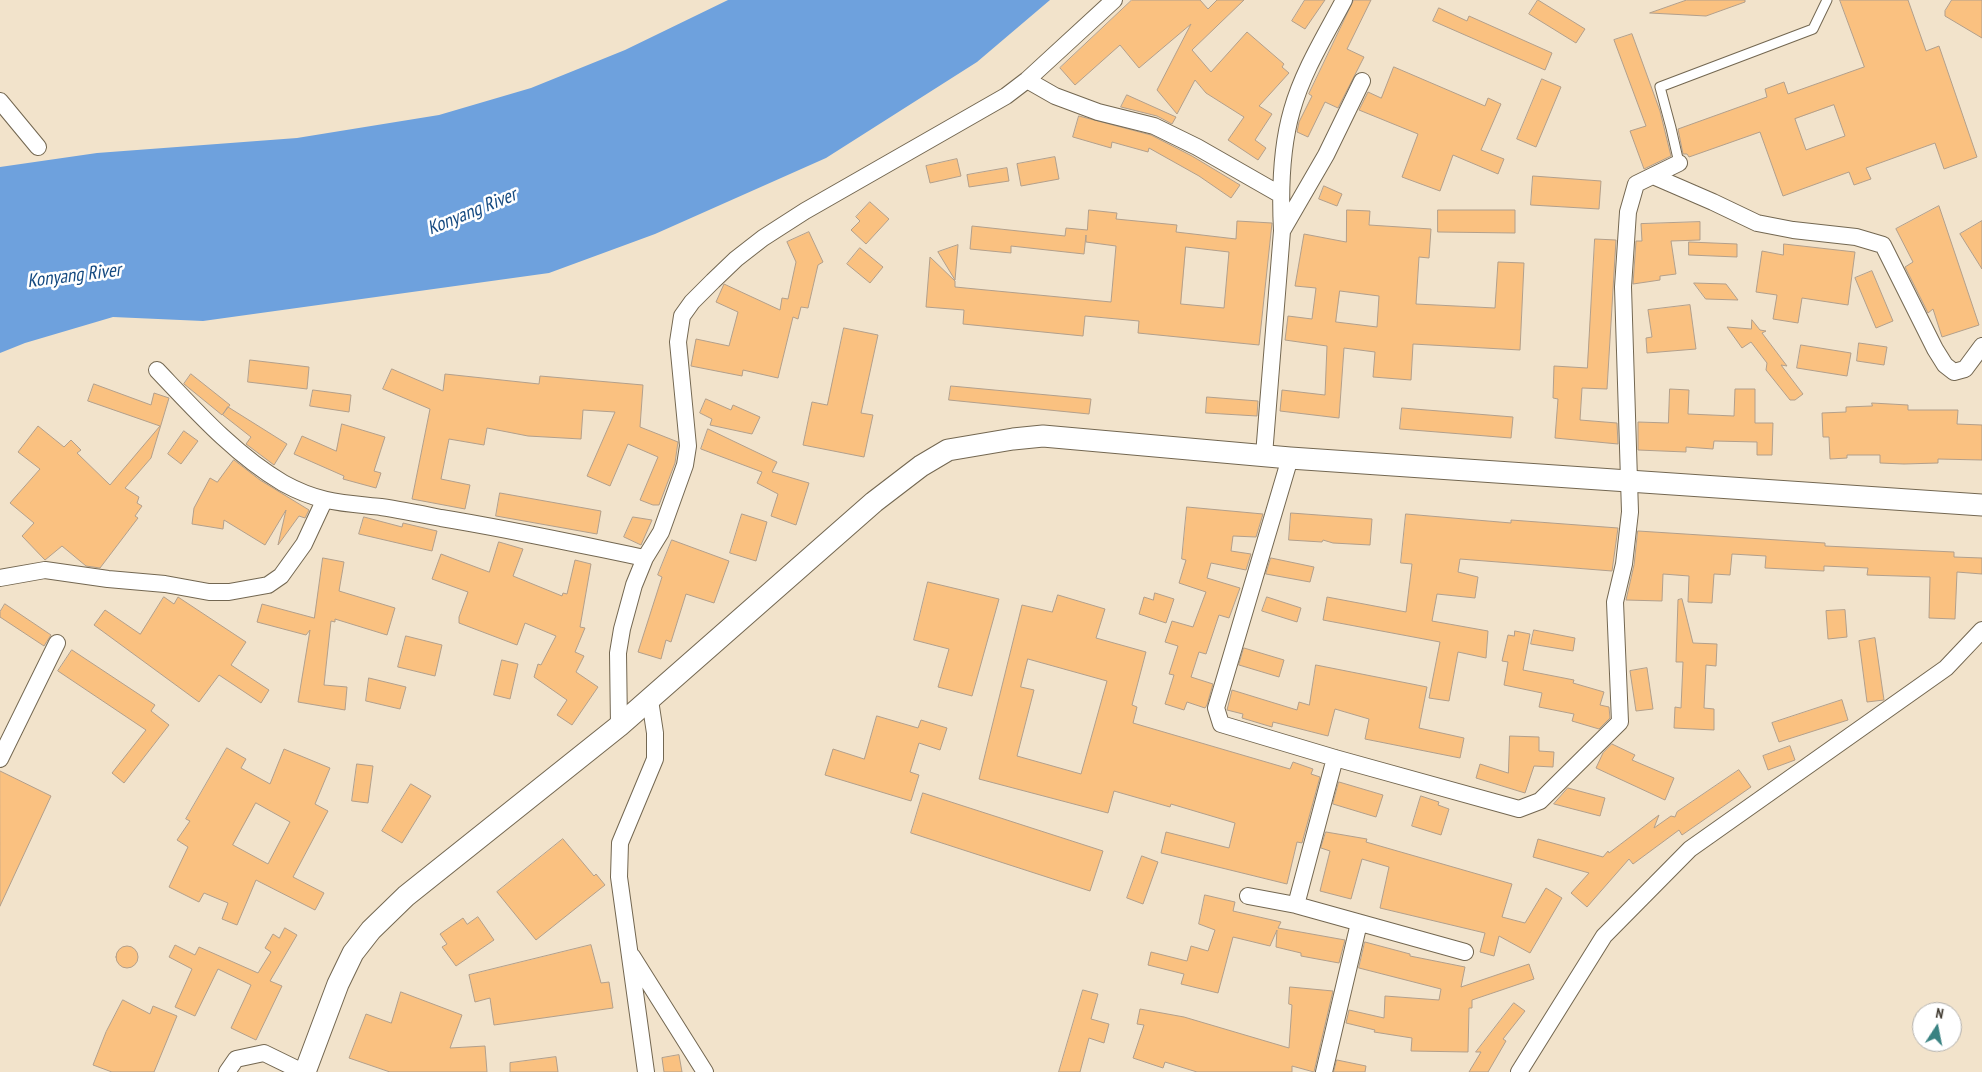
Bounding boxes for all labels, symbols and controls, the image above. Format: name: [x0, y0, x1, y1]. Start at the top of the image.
water label: Konyang River: [424, 184, 520, 240]
water label: Konyang River: [26, 259, 122, 293]
north arrow: [1912, 1002, 1962, 1052]
text: N: [1934, 1004, 1945, 1023]

